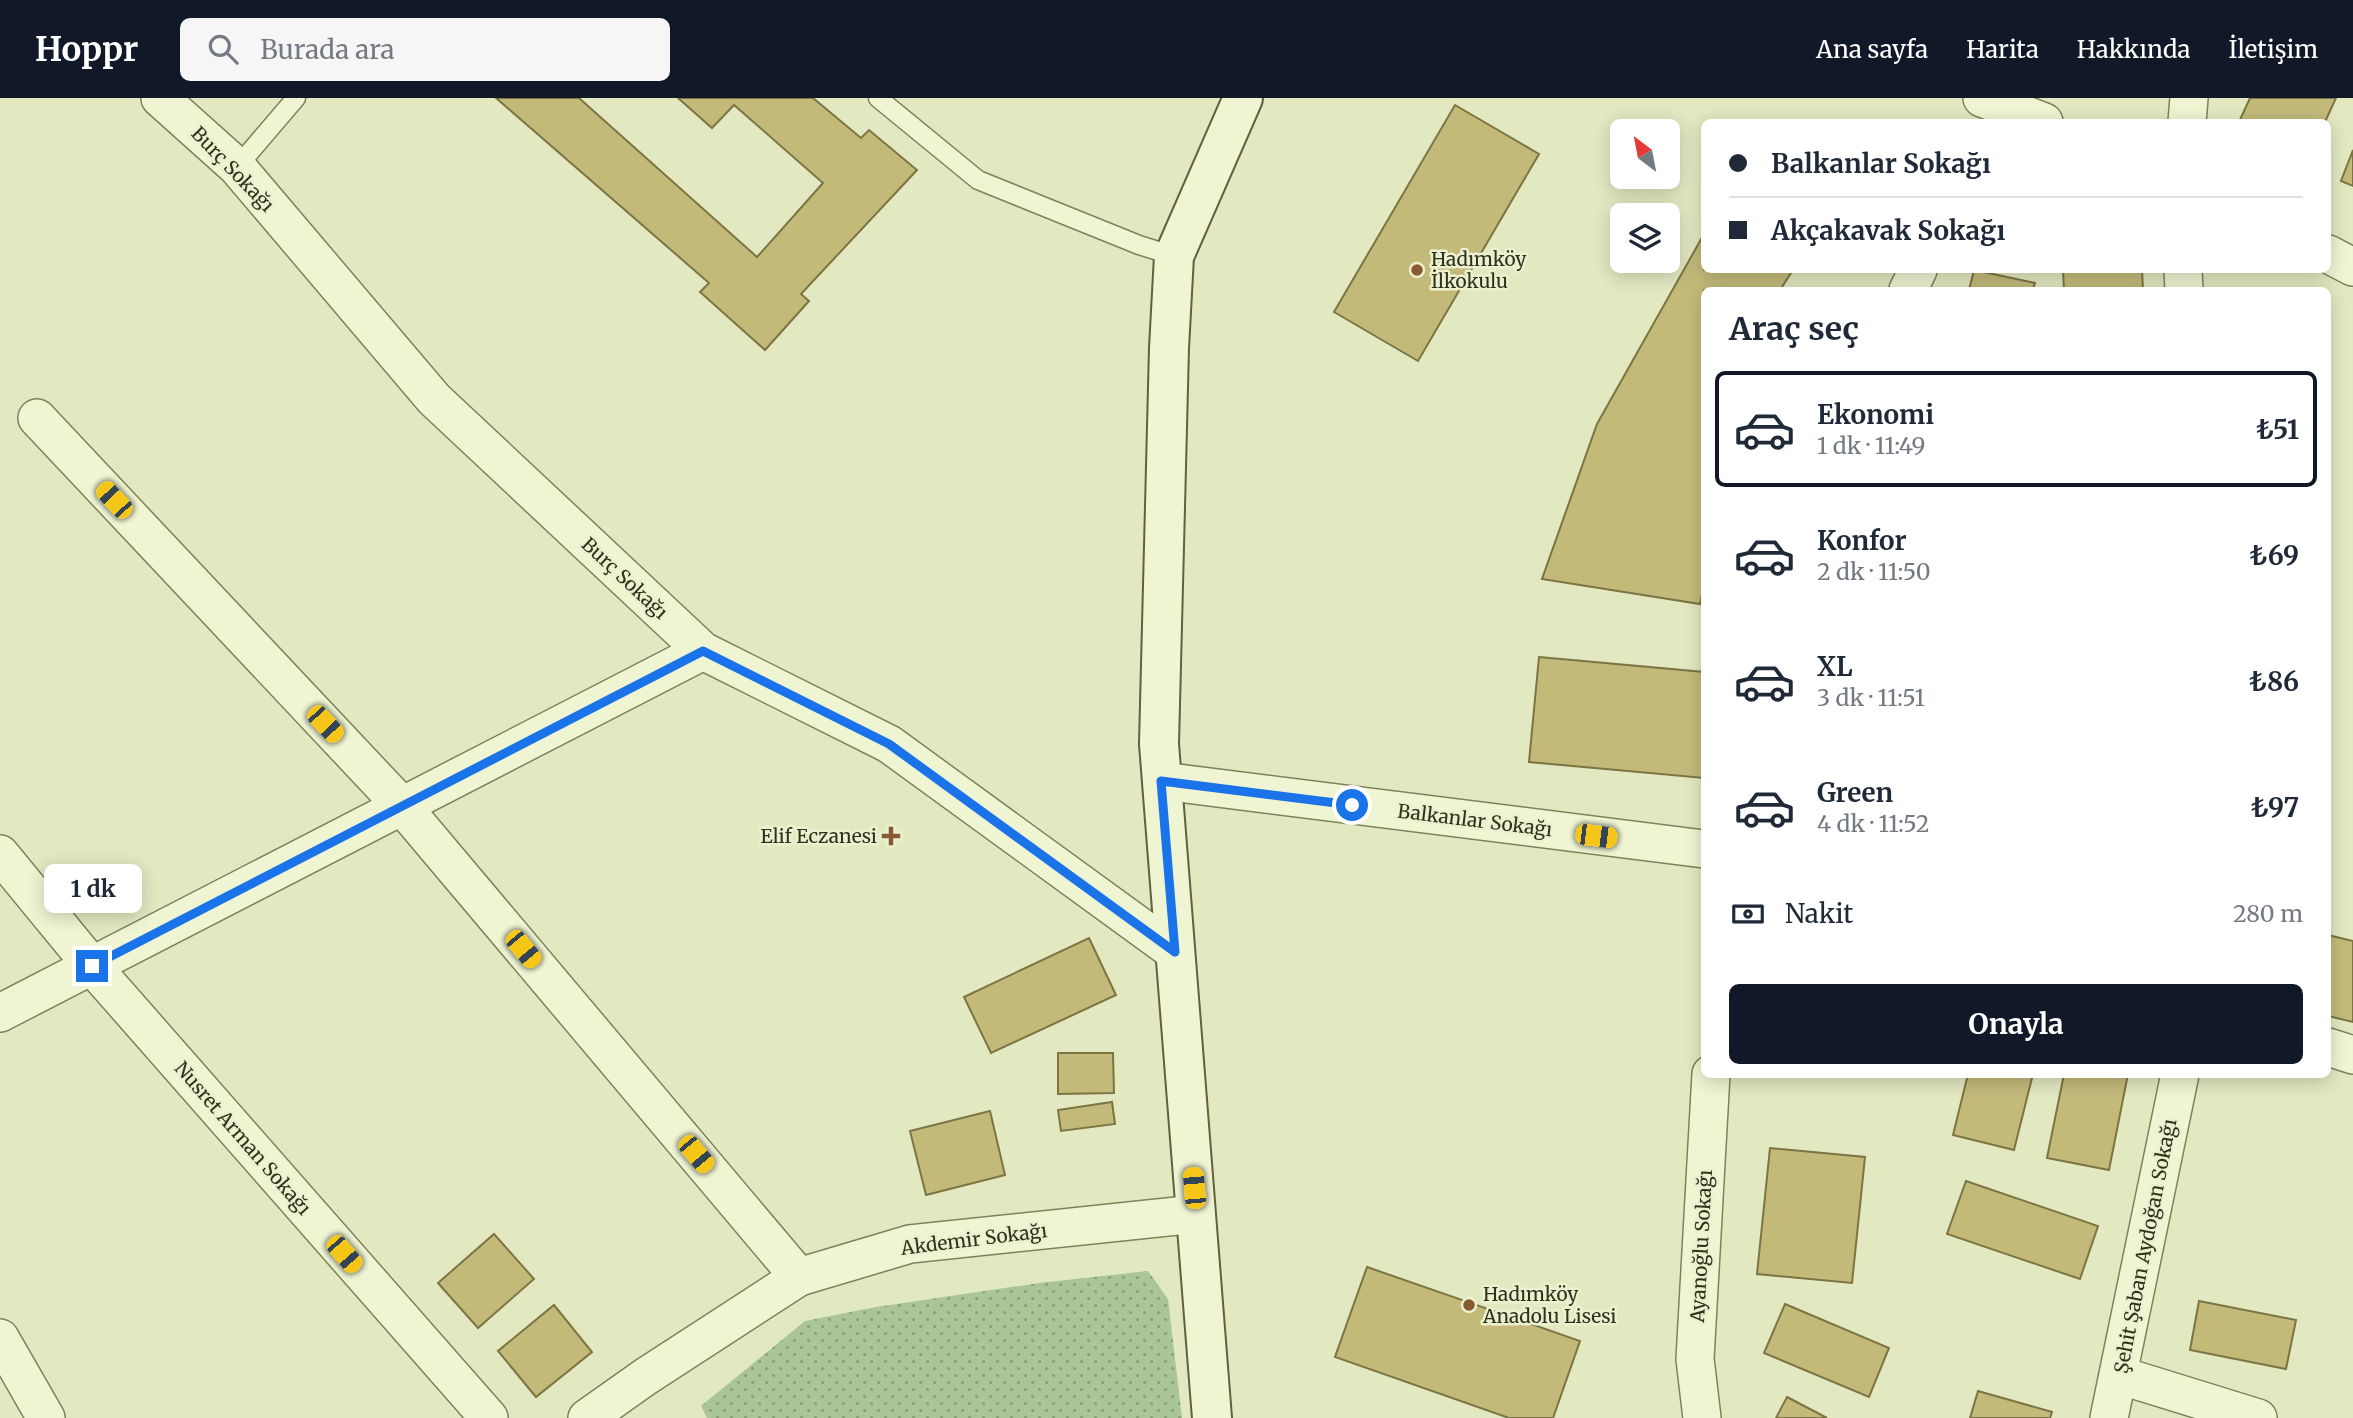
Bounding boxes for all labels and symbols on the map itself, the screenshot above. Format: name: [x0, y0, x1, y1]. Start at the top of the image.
north arrow: [1610, 119, 1680, 189]
street label: Burç Sokağı: [186, 121, 280, 217]
place label: Hadımköy İlkokulu: [1431, 247, 1526, 293]
marker: Hadımköy İlkokulu: [1409, 262, 1425, 278]
car: [92, 477, 137, 523]
street label: Burç Sokağı: [577, 532, 673, 624]
car: [303, 701, 348, 747]
route start: [1336, 789, 1368, 821]
street label: Balkanlar Sokağı: [1396, 799, 1554, 841]
car: [1574, 823, 1619, 849]
place label: Elif Eczanesi: [760, 824, 877, 848]
marker: Elif Eczanesi: [883, 828, 899, 844]
callout: 1 dk: [43, 864, 141, 914]
car: [502, 926, 545, 972]
route end: [76, 950, 108, 982]
street label: Nusret Arman Sokağı: [170, 1056, 316, 1220]
street label: Şehit Şaban Aydoğan Sokağı: [2109, 1117, 2181, 1375]
car: [675, 1131, 718, 1177]
car: [1182, 1166, 1207, 1210]
street label: Ayanoğlu Sokağı: [1685, 1169, 1717, 1324]
street label: Akdemir Sokağı: [899, 1218, 1048, 1260]
car: [323, 1231, 366, 1277]
place label: Hadımköy Anadolu Lisesi: [1482, 1282, 1617, 1328]
marker: Hadımköy Anadolu Lisesi: [1461, 1297, 1477, 1313]

